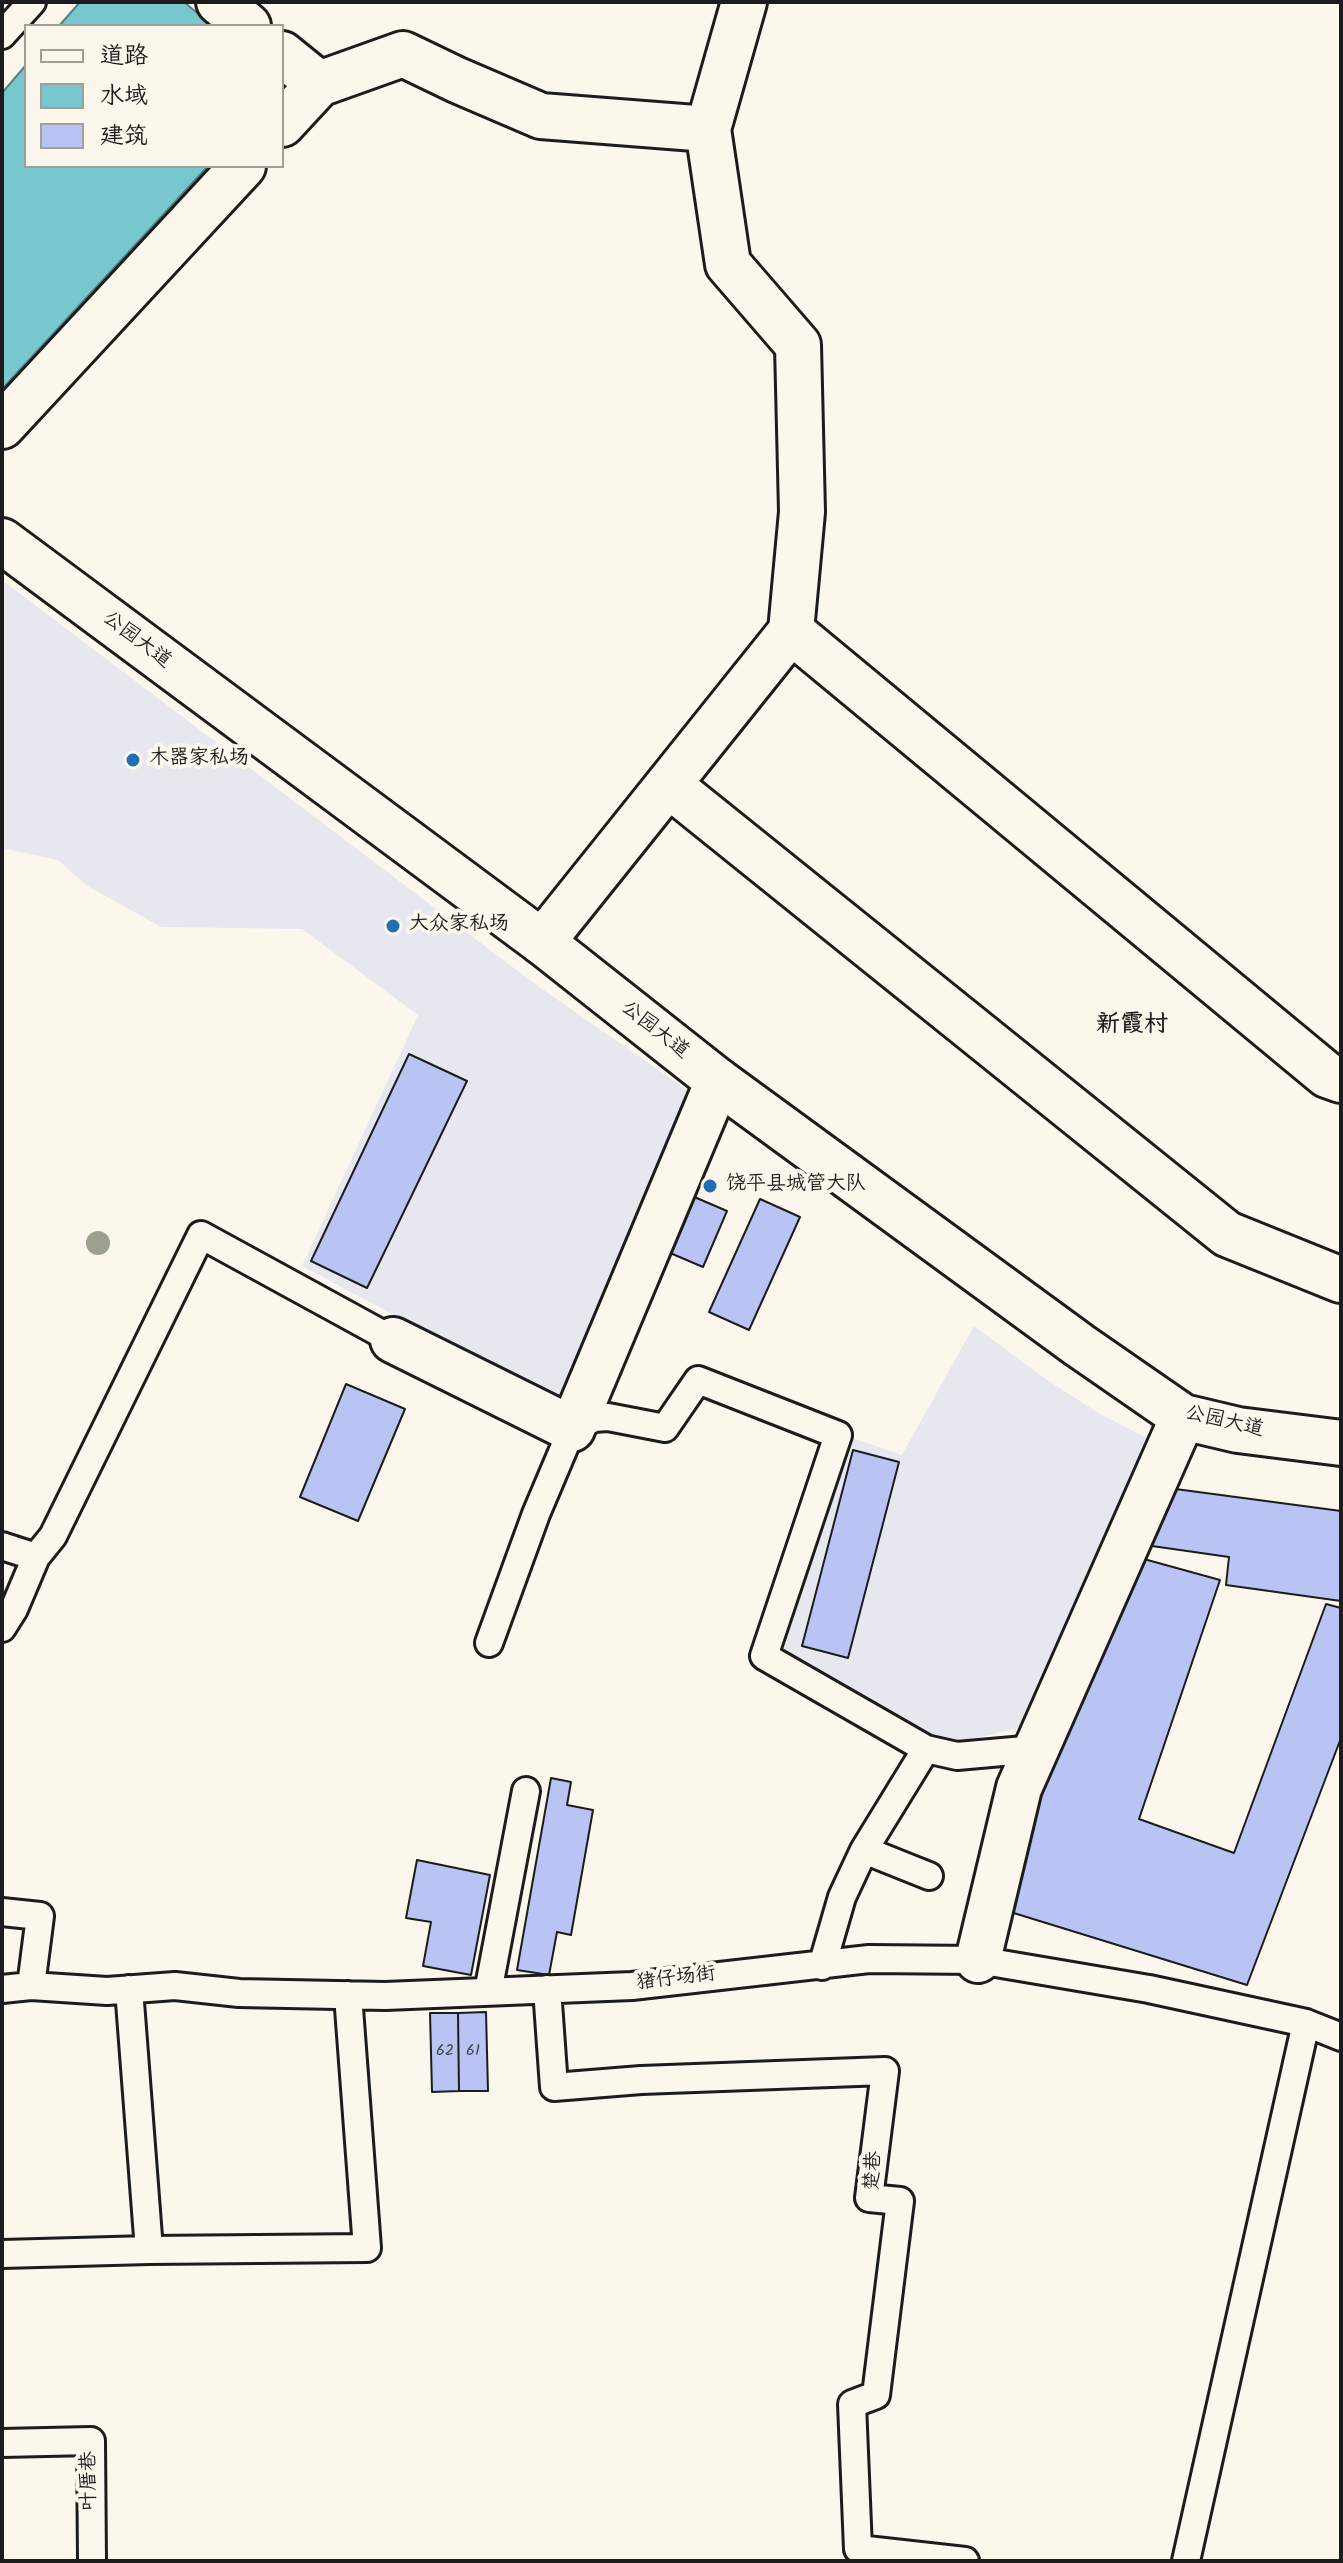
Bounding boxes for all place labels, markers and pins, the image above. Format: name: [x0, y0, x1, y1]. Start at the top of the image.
place label: 木器家私场: [149, 748, 249, 772]
marker: 木器家私场: [124, 751, 142, 769]
place label: 大众家私场: [409, 914, 509, 938]
marker: 大众家私场: [384, 917, 402, 935]
place label: 饶平县城管大队: [726, 1174, 866, 1198]
marker: 饶平县城管大队: [701, 1177, 719, 1195]

